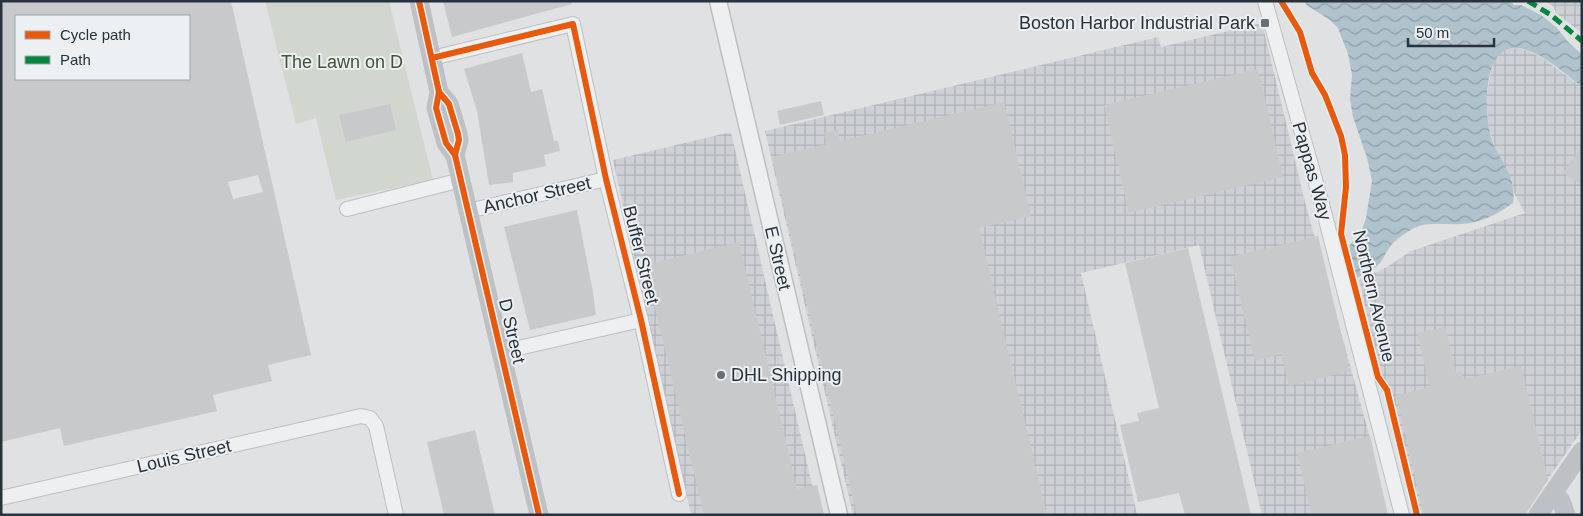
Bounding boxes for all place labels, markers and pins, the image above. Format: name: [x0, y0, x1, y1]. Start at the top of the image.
place label: Boston Harbor Industrial Park: [1019, 13, 1256, 33]
marker: Boston Harbor Industrial Park: [1259, 17, 1271, 29]
place label: DHL Shipping: [731, 365, 841, 385]
marker: DHL Shipping: [715, 369, 727, 381]

